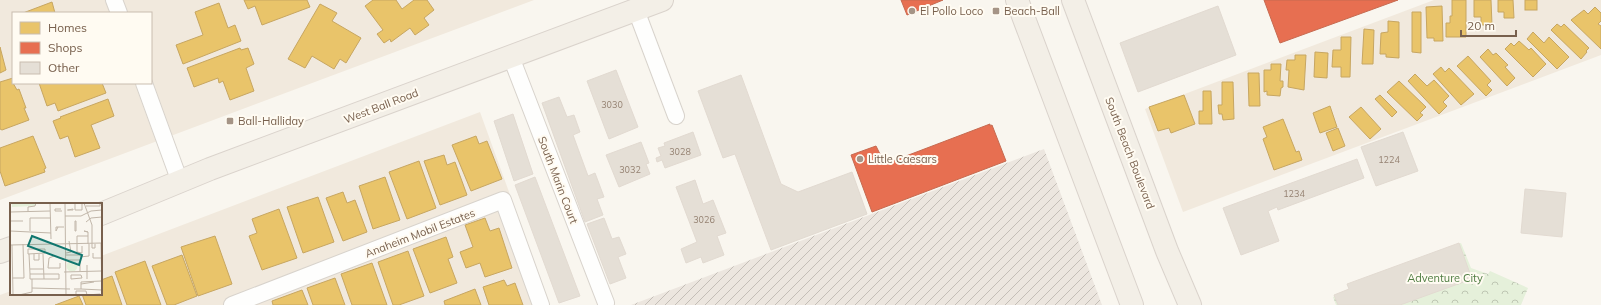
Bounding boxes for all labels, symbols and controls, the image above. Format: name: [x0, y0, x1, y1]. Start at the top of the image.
place label: El Pollo Loco: [920, 4, 983, 18]
place label: Beach-Ball: [1004, 4, 1060, 18]
marker: El Pollo Loco: [907, 6, 917, 16]
marker: Beach-Ball: [991, 6, 1001, 16]
legend: [12, 12, 152, 84]
scale bar: [1461, 12, 1516, 38]
text: 20 m: [1467, 18, 1495, 33]
text: Homes: [48, 20, 87, 35]
text: Shops: [48, 40, 83, 55]
text: Other: [48, 60, 80, 75]
street label: West Ball Road: [342, 85, 420, 127]
street label: South Beach Boulevard: [1102, 95, 1158, 211]
house number: 3030: [601, 99, 623, 110]
place label: Ball-Halliday: [238, 114, 304, 128]
marker: Ball-Halliday: [225, 116, 235, 126]
street label: South Marin Court: [535, 134, 581, 226]
house number: 3028: [669, 146, 691, 157]
place label: Little Caesars: [868, 152, 937, 166]
marker: Little Caesars: [855, 154, 865, 164]
house number: 1224: [1378, 154, 1400, 165]
house number: 3032: [619, 164, 641, 175]
house number: 1234: [1283, 188, 1305, 199]
inset map: [10, 203, 102, 295]
street label: Anaheim Mobil Estates: [363, 206, 477, 260]
house number: 3026: [693, 214, 715, 225]
park label: Adventure City: [1407, 271, 1483, 285]

